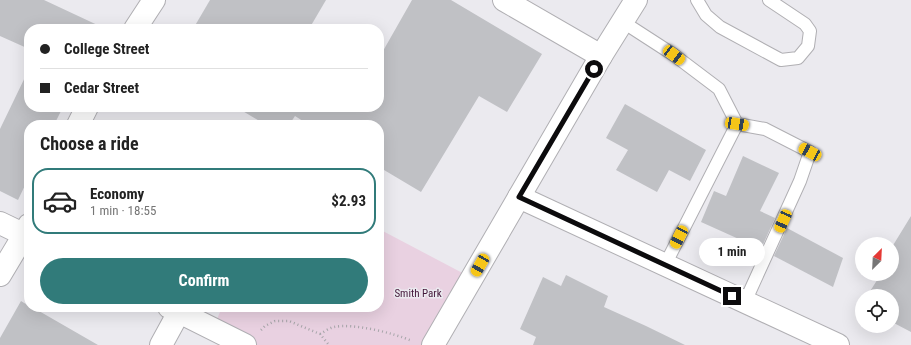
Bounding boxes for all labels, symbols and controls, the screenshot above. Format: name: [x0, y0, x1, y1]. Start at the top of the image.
text: College Street: [64, 40, 149, 58]
car: [661, 43, 687, 67]
route start: [585, 60, 603, 78]
text: Cedar Street: [64, 79, 139, 97]
car: [724, 116, 750, 132]
text: Choose a ride: [40, 133, 139, 154]
car: [797, 141, 823, 163]
icon: car: [42, 183, 78, 219]
text: Economy: [90, 185, 144, 203]
text: $2.93: [331, 192, 366, 210]
text: 1 min · 18:55: [90, 203, 156, 218]
car: [773, 208, 793, 234]
car: [668, 224, 690, 250]
north arrow: [855, 237, 899, 281]
map controls: [855, 237, 899, 333]
callout: 1 min: [699, 238, 765, 266]
text: 1 min: [718, 244, 746, 259]
car: [469, 252, 491, 278]
button: Confirm: [40, 258, 368, 304]
park label: Smith Park: [394, 287, 442, 300]
route end: [723, 287, 741, 305]
button: locate: [855, 289, 899, 333]

